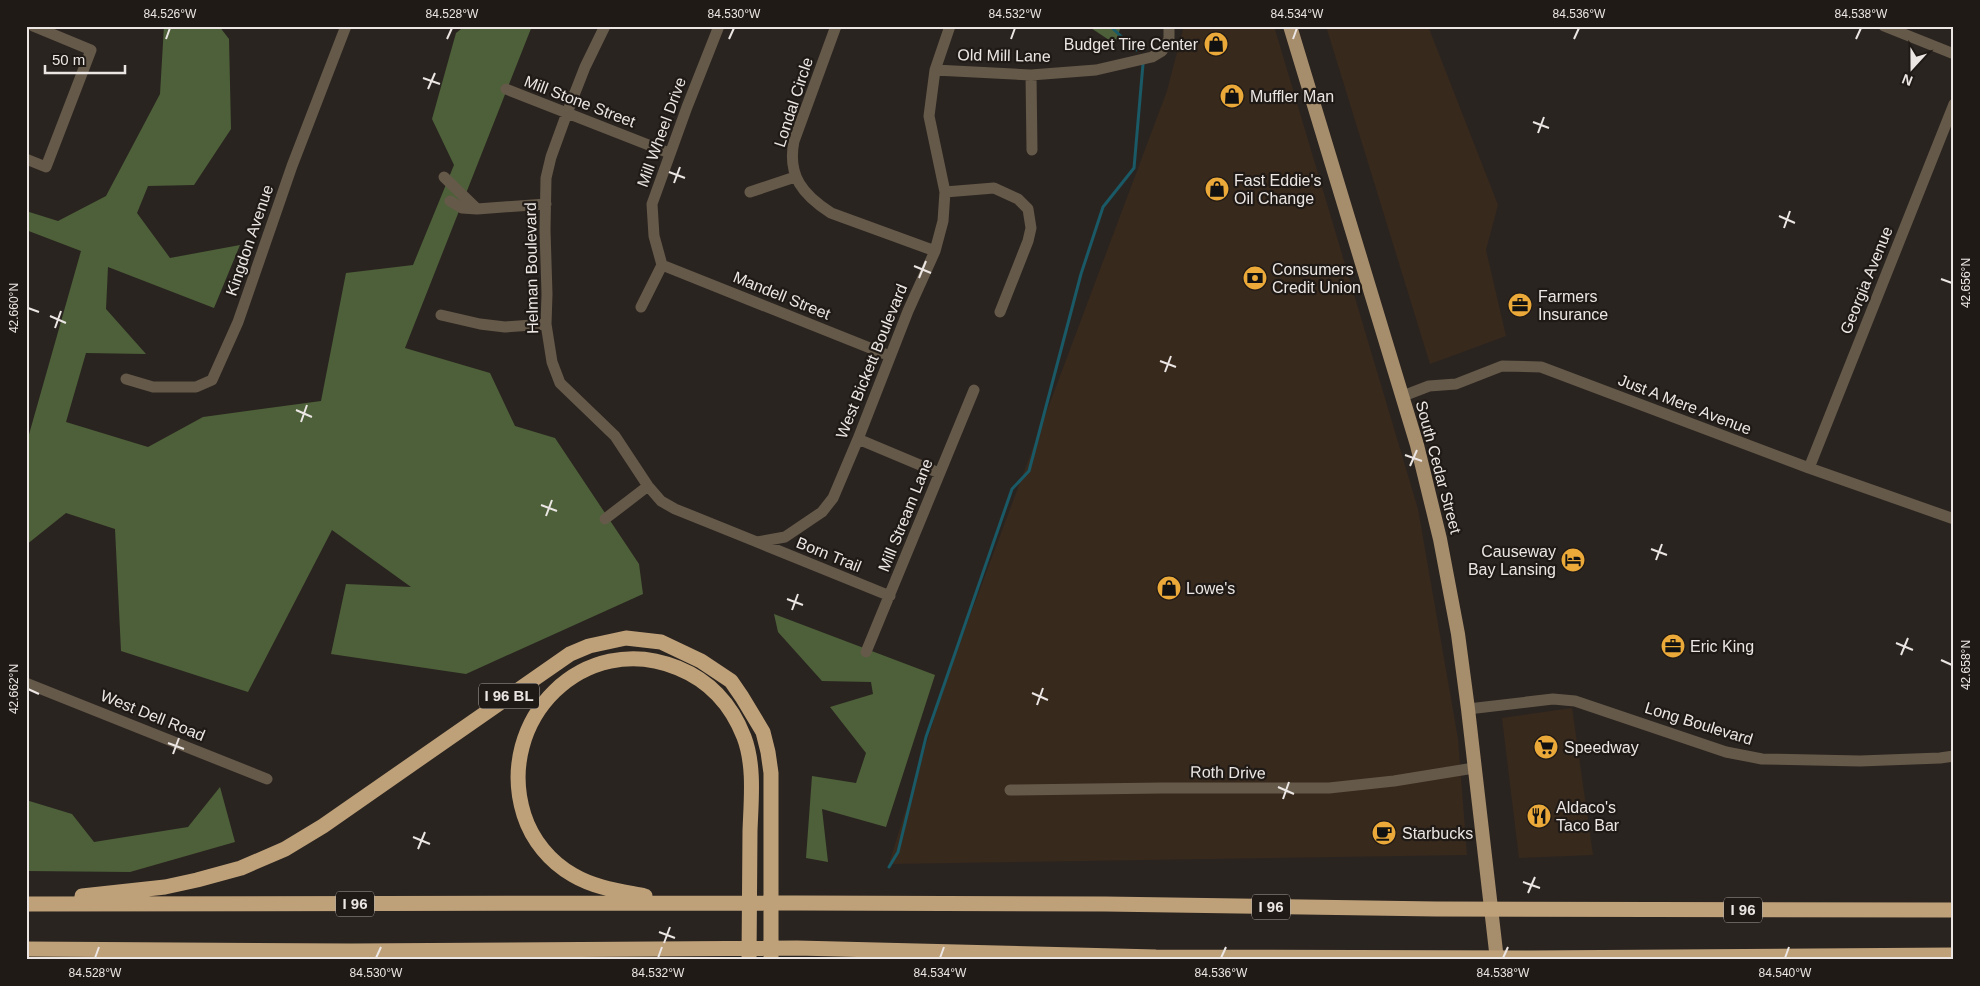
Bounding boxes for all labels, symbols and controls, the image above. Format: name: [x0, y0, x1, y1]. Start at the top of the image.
text: 84.526°W: [144, 7, 197, 21]
text: 84.528°W: [426, 7, 479, 21]
text: 84.530°W: [708, 7, 761, 21]
text: 84.532°W: [989, 7, 1042, 21]
text: 84.534°W: [1271, 7, 1324, 21]
text: 84.536°W: [1553, 7, 1606, 21]
text: 84.538°W: [1835, 7, 1888, 21]
shop icon: Budget Tire Center: [1203, 31, 1229, 57]
place label: Budget Tire Center: [1064, 36, 1199, 53]
scale bar: [45, 42, 125, 74]
north arrow: [1888, 42, 1938, 92]
street label: Old Mill Lane: [957, 46, 1051, 65]
text: 50 m: [52, 51, 85, 68]
street label: Londal Circle: [771, 55, 816, 149]
text: N: [1900, 71, 1915, 89]
street label: Mill Stone Street: [522, 72, 638, 131]
street label: Mill Wheel Drive: [634, 75, 689, 189]
shop icon: Muffler Man: [1219, 83, 1245, 109]
place label: Muffler Man: [1250, 88, 1334, 105]
place label: Fast Eddie's Oil Change: [1234, 172, 1322, 207]
shop icon: Fast Eddie's Oil Change: [1204, 176, 1230, 202]
street label: Kingdon Avenue: [223, 182, 276, 298]
street label: Helman Boulevard: [522, 202, 541, 334]
street label: Georgia Avenue: [1837, 224, 1896, 336]
text: 42.656°N: [1959, 258, 1973, 308]
place label: Consumers Credit Union: [1272, 261, 1361, 296]
bank icon: Consumers Credit Union: [1242, 265, 1268, 291]
street label: Mandell Street: [731, 268, 833, 323]
street label: West Bickett Boulevard: [833, 281, 910, 441]
text: 42.660°N: [7, 283, 21, 333]
place label: Farmers Insurance: [1538, 288, 1608, 323]
office icon: Farmers Insurance: [1507, 292, 1533, 318]
street label: Just A Mere Avenue: [1616, 371, 1754, 438]
street label: South Cedar Street: [1413, 399, 1465, 536]
street label: Mill Stream Lane: [875, 456, 936, 574]
street label: Born Trail: [794, 534, 864, 575]
place label: Causeway Bay Lansing: [1468, 543, 1556, 578]
hotel icon: Causeway Bay Lansing: [1560, 547, 1586, 573]
shop icon: Lowe's: [1156, 575, 1182, 601]
place label: Lowe's: [1186, 580, 1235, 597]
office icon: Eric King: [1660, 633, 1686, 659]
place label: Eric King: [1690, 638, 1754, 655]
text: 42.658°N: [1959, 640, 1973, 690]
text: 42.662°N: [7, 664, 21, 714]
road number: I 96 BL: [479, 684, 539, 708]
street label: West Dell Road: [98, 687, 207, 744]
street label: Long Boulevard: [1643, 699, 1755, 748]
supermarket icon: Speedway: [1533, 734, 1559, 760]
place label: Speedway: [1564, 739, 1639, 756]
street label: Roth Drive: [1190, 763, 1266, 782]
place label: Aldaco's Taco Bar: [1556, 799, 1620, 834]
restaurant icon: Aldaco's Taco Bar: [1526, 803, 1552, 829]
cafe icon: Starbucks: [1371, 820, 1397, 846]
place label: Starbucks: [1402, 825, 1473, 842]
road number: I 96: [336, 892, 374, 916]
road number: I 96: [1252, 894, 1290, 920]
road number: I 96: [1724, 898, 1762, 922]
text: 84.528°W: [69, 966, 122, 980]
text: 84.530°W: [350, 966, 403, 980]
text: 84.532°W: [632, 966, 685, 980]
text: 84.534°W: [914, 966, 967, 980]
text: 84.536°W: [1195, 966, 1248, 980]
text: 84.538°W: [1477, 966, 1530, 980]
text: 84.540°W: [1759, 966, 1812, 980]

